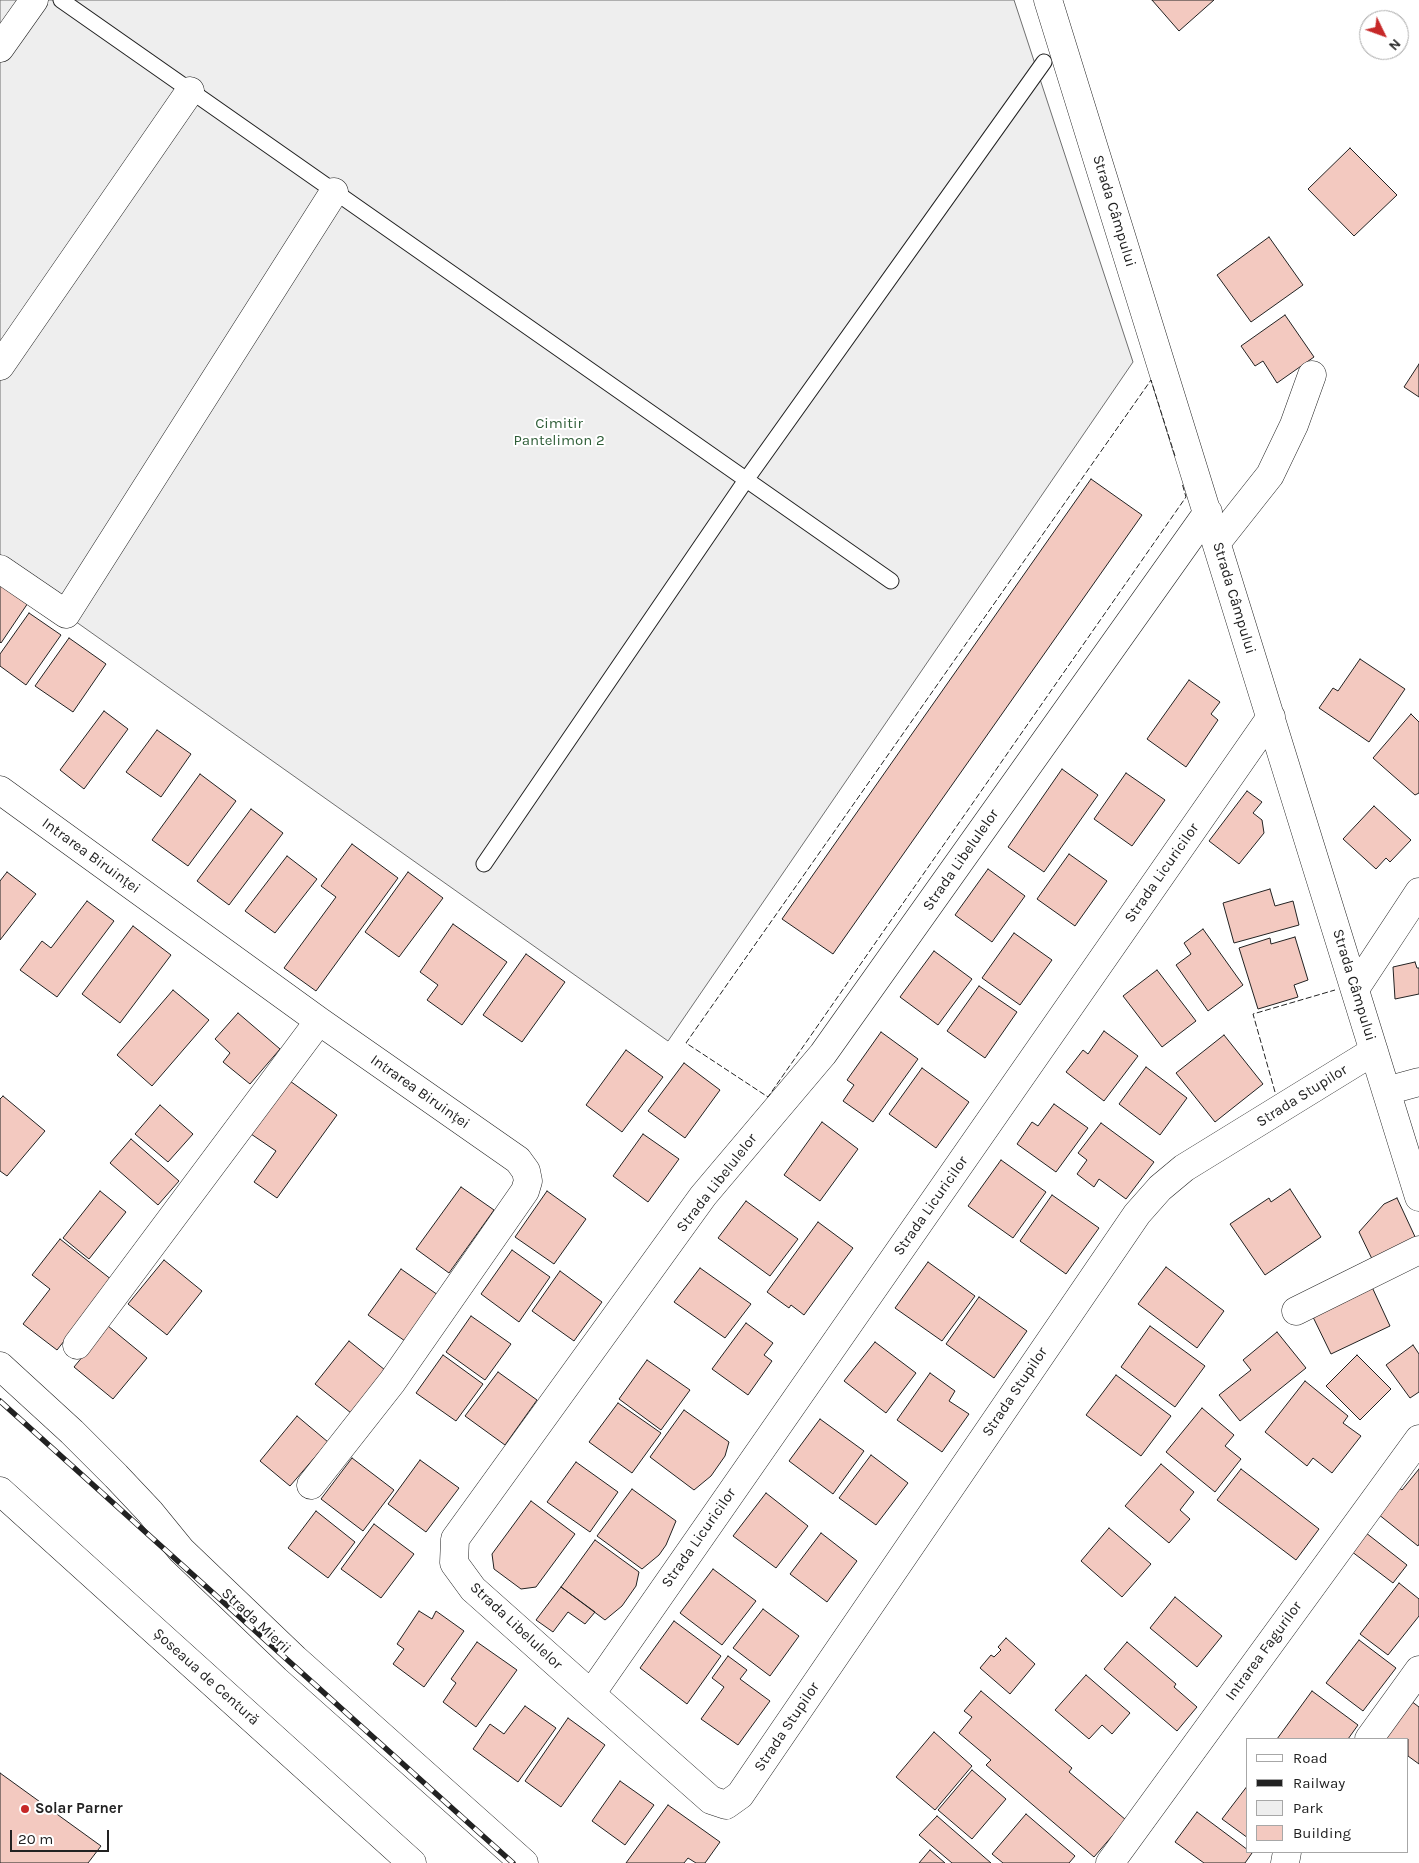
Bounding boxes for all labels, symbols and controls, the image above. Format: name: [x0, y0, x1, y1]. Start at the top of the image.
north arrow: [1359, 10, 1409, 60]
text: N: [1385, 35, 1404, 54]
street label: Strada Câmpului: [1088, 153, 1140, 269]
park label: Cimitir Pantelimon 2: [513, 415, 605, 450]
street label: Strada Câmpului: [1208, 540, 1260, 656]
street label: Strada Libelulelor: [919, 806, 1003, 914]
street label: Intrarea Biruinței: [38, 814, 144, 898]
street label: Strada Licuricilor: [1121, 820, 1203, 926]
street label: Strada Câmpului: [1328, 927, 1380, 1043]
street label: Intrarea Biruinței: [367, 1051, 473, 1133]
street label: Strada Stupilor: [1253, 1061, 1351, 1131]
street label: Strada Libelulelor: [673, 1130, 761, 1236]
street label: Strada Licuricilor: [890, 1153, 972, 1259]
street label: Strada Stupilor: [978, 1344, 1052, 1440]
street label: Strada Licuricilor: [658, 1485, 740, 1591]
street label: Strada Libelulelor: [466, 1578, 566, 1674]
street label: Strada Mierii: [218, 1584, 294, 1658]
street label: Intrarea Fagurilor: [1222, 1598, 1306, 1704]
street label: Șoseaua de Centură: [149, 1625, 263, 1729]
street label: Strada Stupilor: [750, 1679, 824, 1775]
legend: [1246, 1738, 1409, 1853]
text: Road: [1293, 1749, 1328, 1767]
text: Railway: [1293, 1774, 1345, 1792]
text: Park: [1293, 1799, 1323, 1817]
place label: Solar Parner: [35, 1800, 123, 1818]
marker: Solar Parner: [19, 1803, 31, 1815]
scale bar: [12, 1820, 111, 1852]
text: Building: [1293, 1824, 1351, 1842]
text: 20 m: [18, 1830, 53, 1848]

